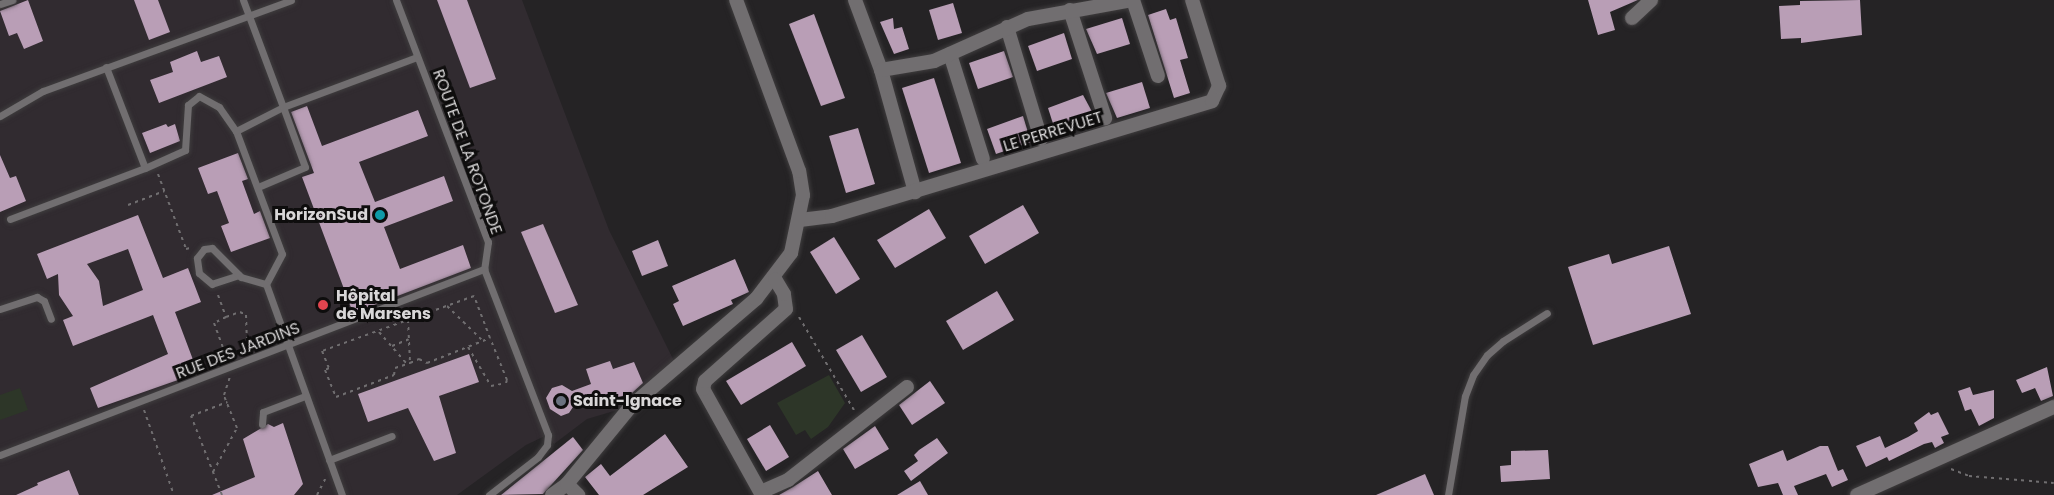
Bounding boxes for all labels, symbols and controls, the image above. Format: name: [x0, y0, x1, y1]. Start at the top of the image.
street label: ROUTE DE LA ROTONDE: [428, 67, 506, 237]
street label: LE PERREVUET: [1001, 108, 1105, 156]
place label: HorizonSud: [274, 205, 368, 225]
marker: HorizonSud: [373, 208, 387, 222]
place label: Hôpital de Marsens: [336, 286, 431, 324]
marker: Hôpital de Marsens: [314, 296, 332, 314]
street label: RUE DES JARDINS: [173, 319, 303, 383]
place label: Saint-Ignace: [573, 391, 682, 411]
marker: Saint-Ignace: [554, 394, 568, 408]

